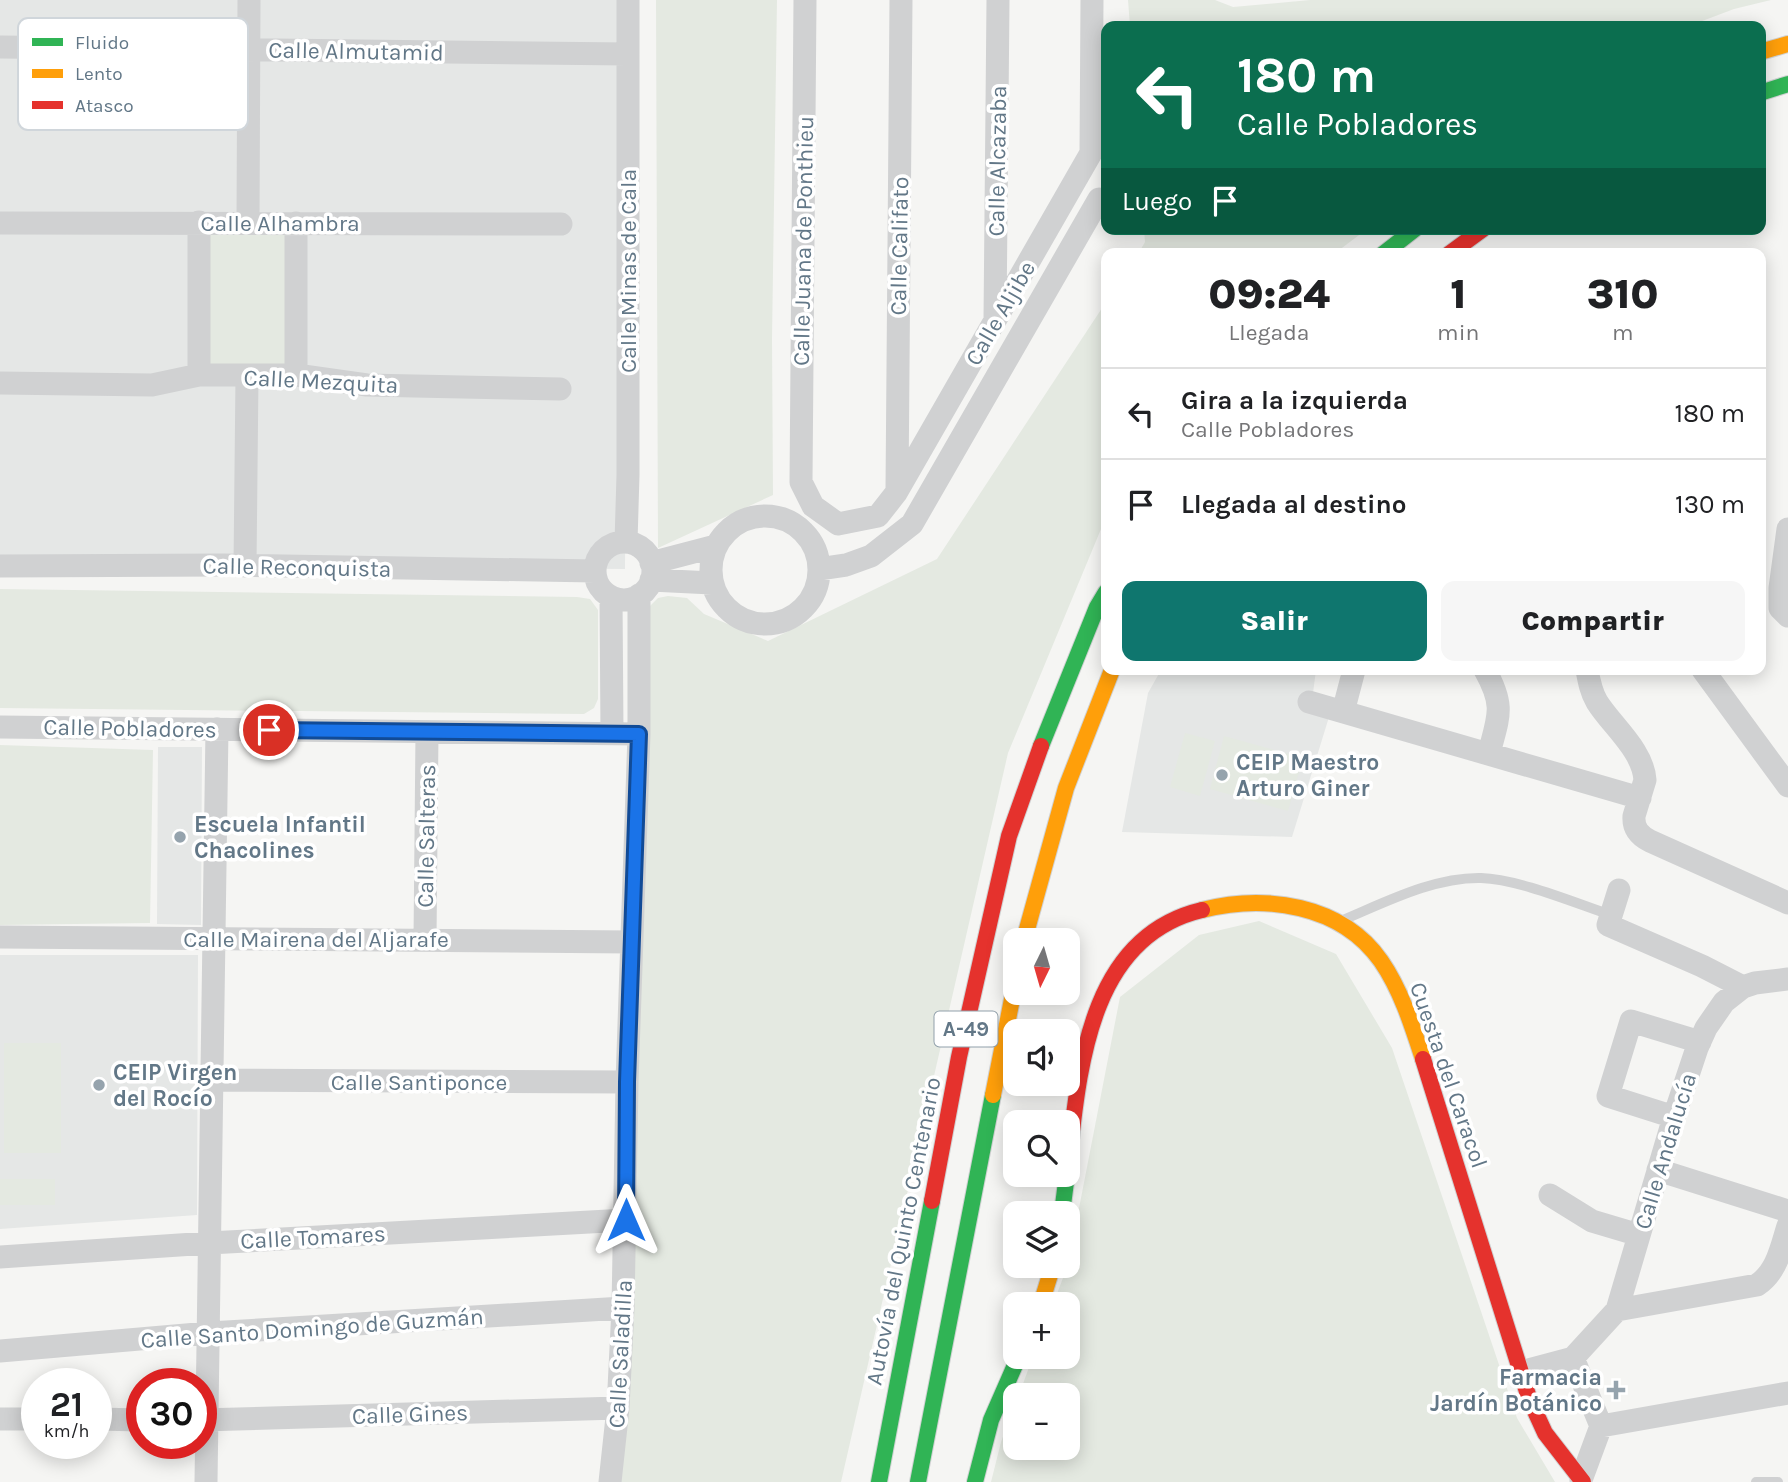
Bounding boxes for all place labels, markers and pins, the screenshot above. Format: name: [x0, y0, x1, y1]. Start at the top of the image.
pin: [239, 700, 299, 760]
place label: CEIP Maestro Arturo Giner: [1236, 749, 1379, 802]
marker: CEIP Maestro Arturo Giner: [1214, 767, 1230, 783]
place label: Escuela Infantil Chacolines: [194, 811, 366, 864]
marker: Escuela Infantil Chacolines: [172, 829, 188, 845]
place label: CEIP Virgen del Rocío: [113, 1059, 237, 1112]
marker: CEIP Virgen del Rocío: [91, 1077, 107, 1093]
place label: Farmacia Jardín Botánico: [1430, 1364, 1602, 1417]
marker: Farmacia Jardín Botánico: [1608, 1382, 1624, 1398]

